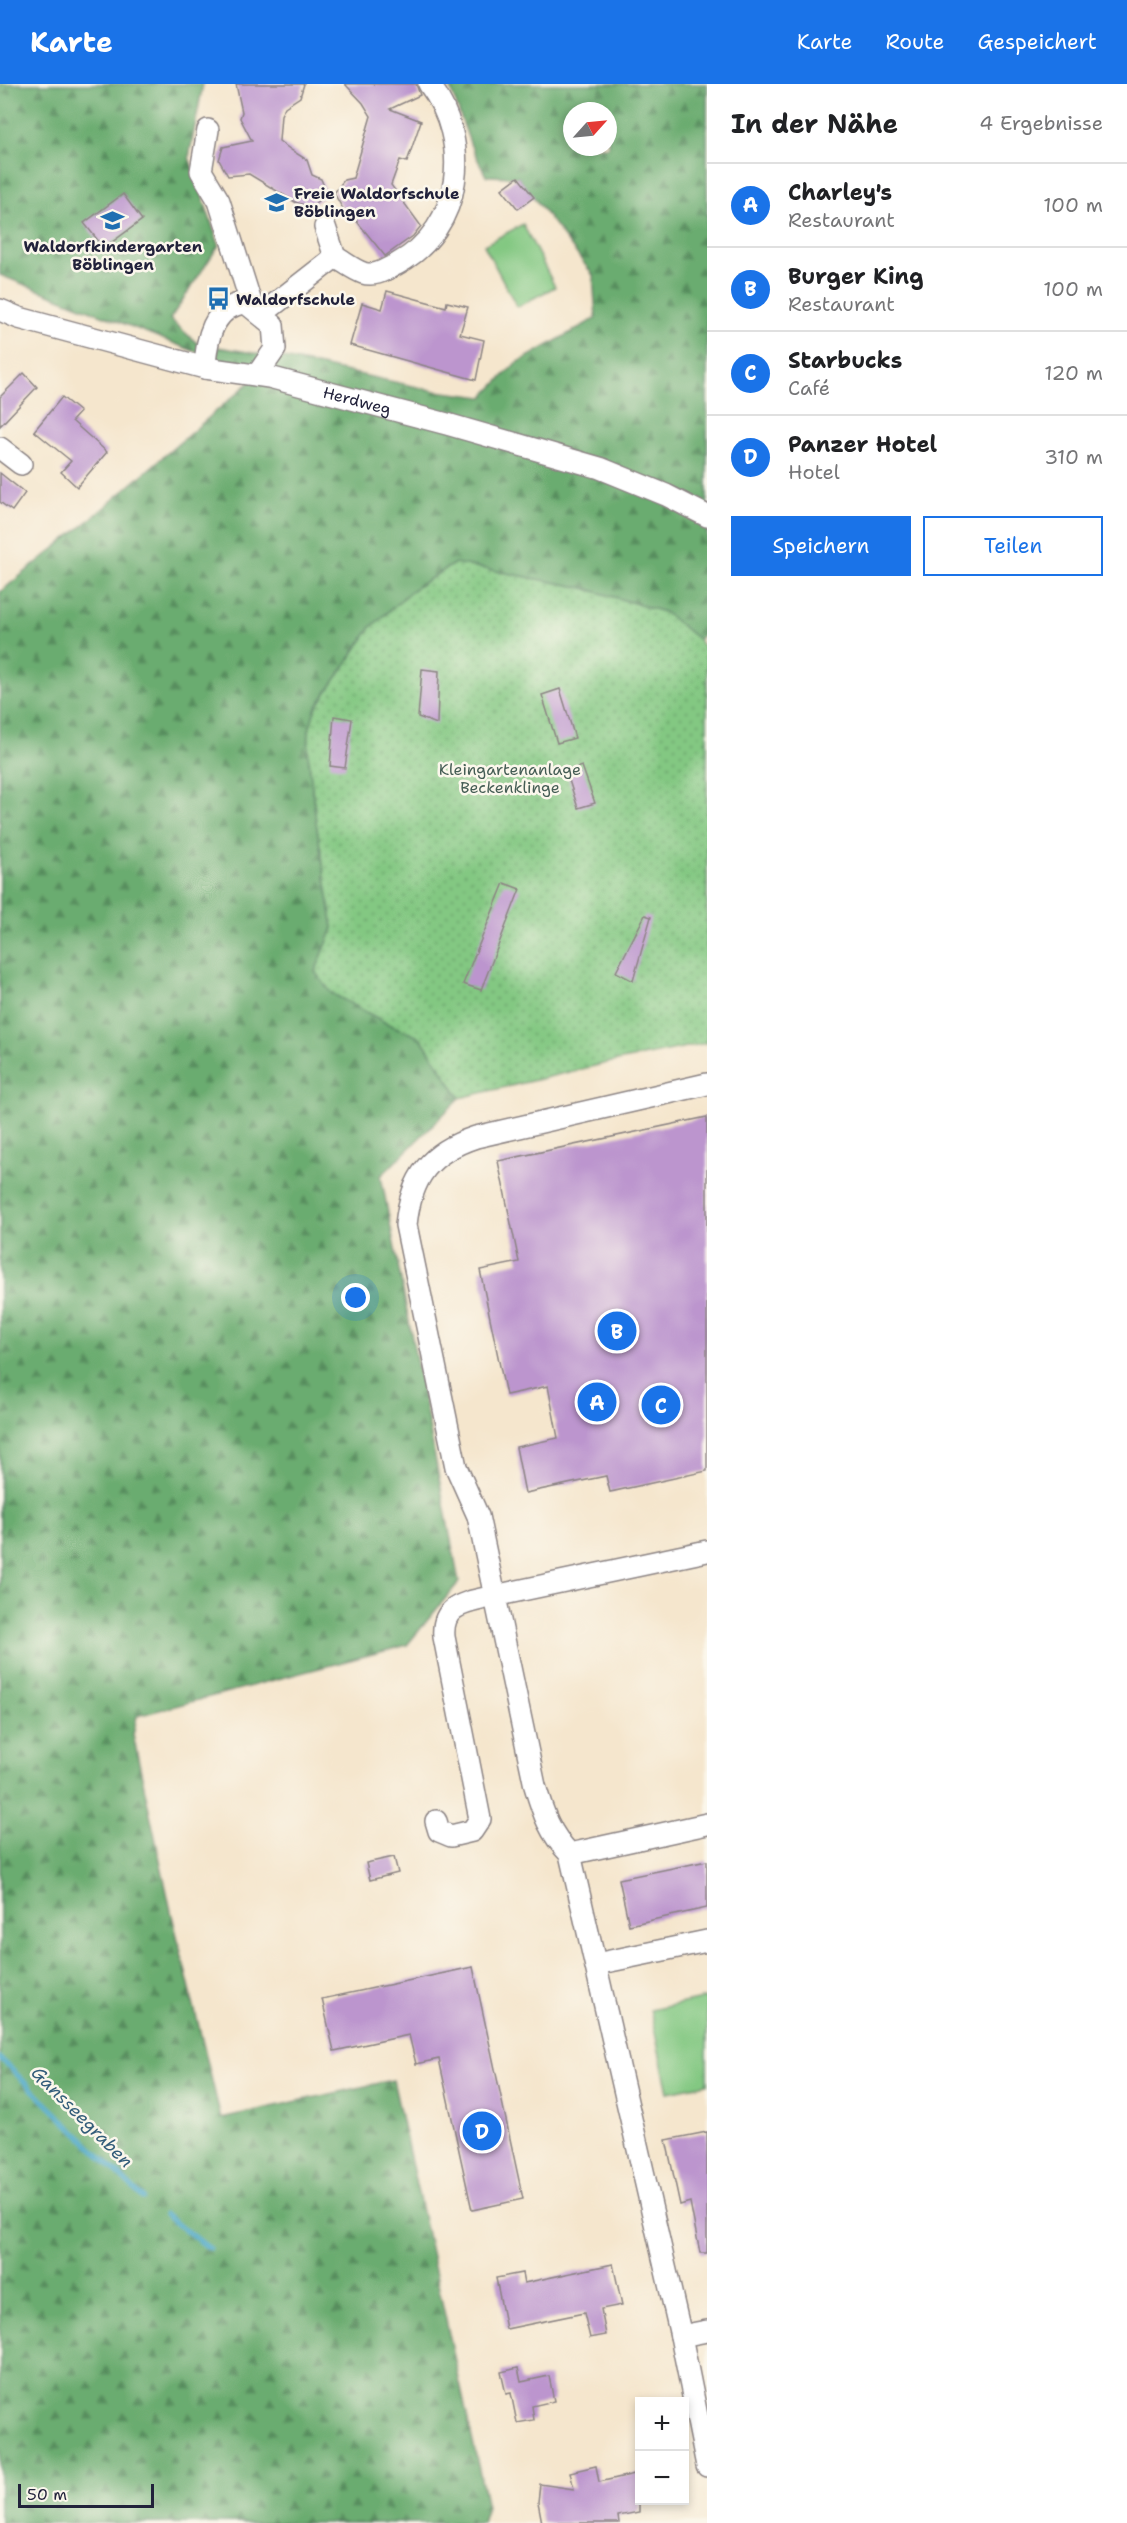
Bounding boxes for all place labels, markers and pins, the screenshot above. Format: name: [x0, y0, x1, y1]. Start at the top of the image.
place label: Freie Waldorfschule Böblingen: [294, 183, 460, 222]
school or university icon: Freie Waldorfschule Böblingen: [263, 189, 289, 215]
school or university icon: Waldorfkindergarten Böblingen: [100, 208, 126, 234]
place label: Waldorfkindergarten Böblingen: [24, 236, 203, 275]
bus stop icon: Waldorfschule: [205, 286, 231, 312]
place label: Waldorfschule: [236, 289, 356, 310]
pin: B: [598, 1308, 636, 1354]
pin: A: [578, 1380, 616, 1424]
pin: C: [642, 1382, 680, 1428]
pin: D: [462, 2108, 502, 2154]

